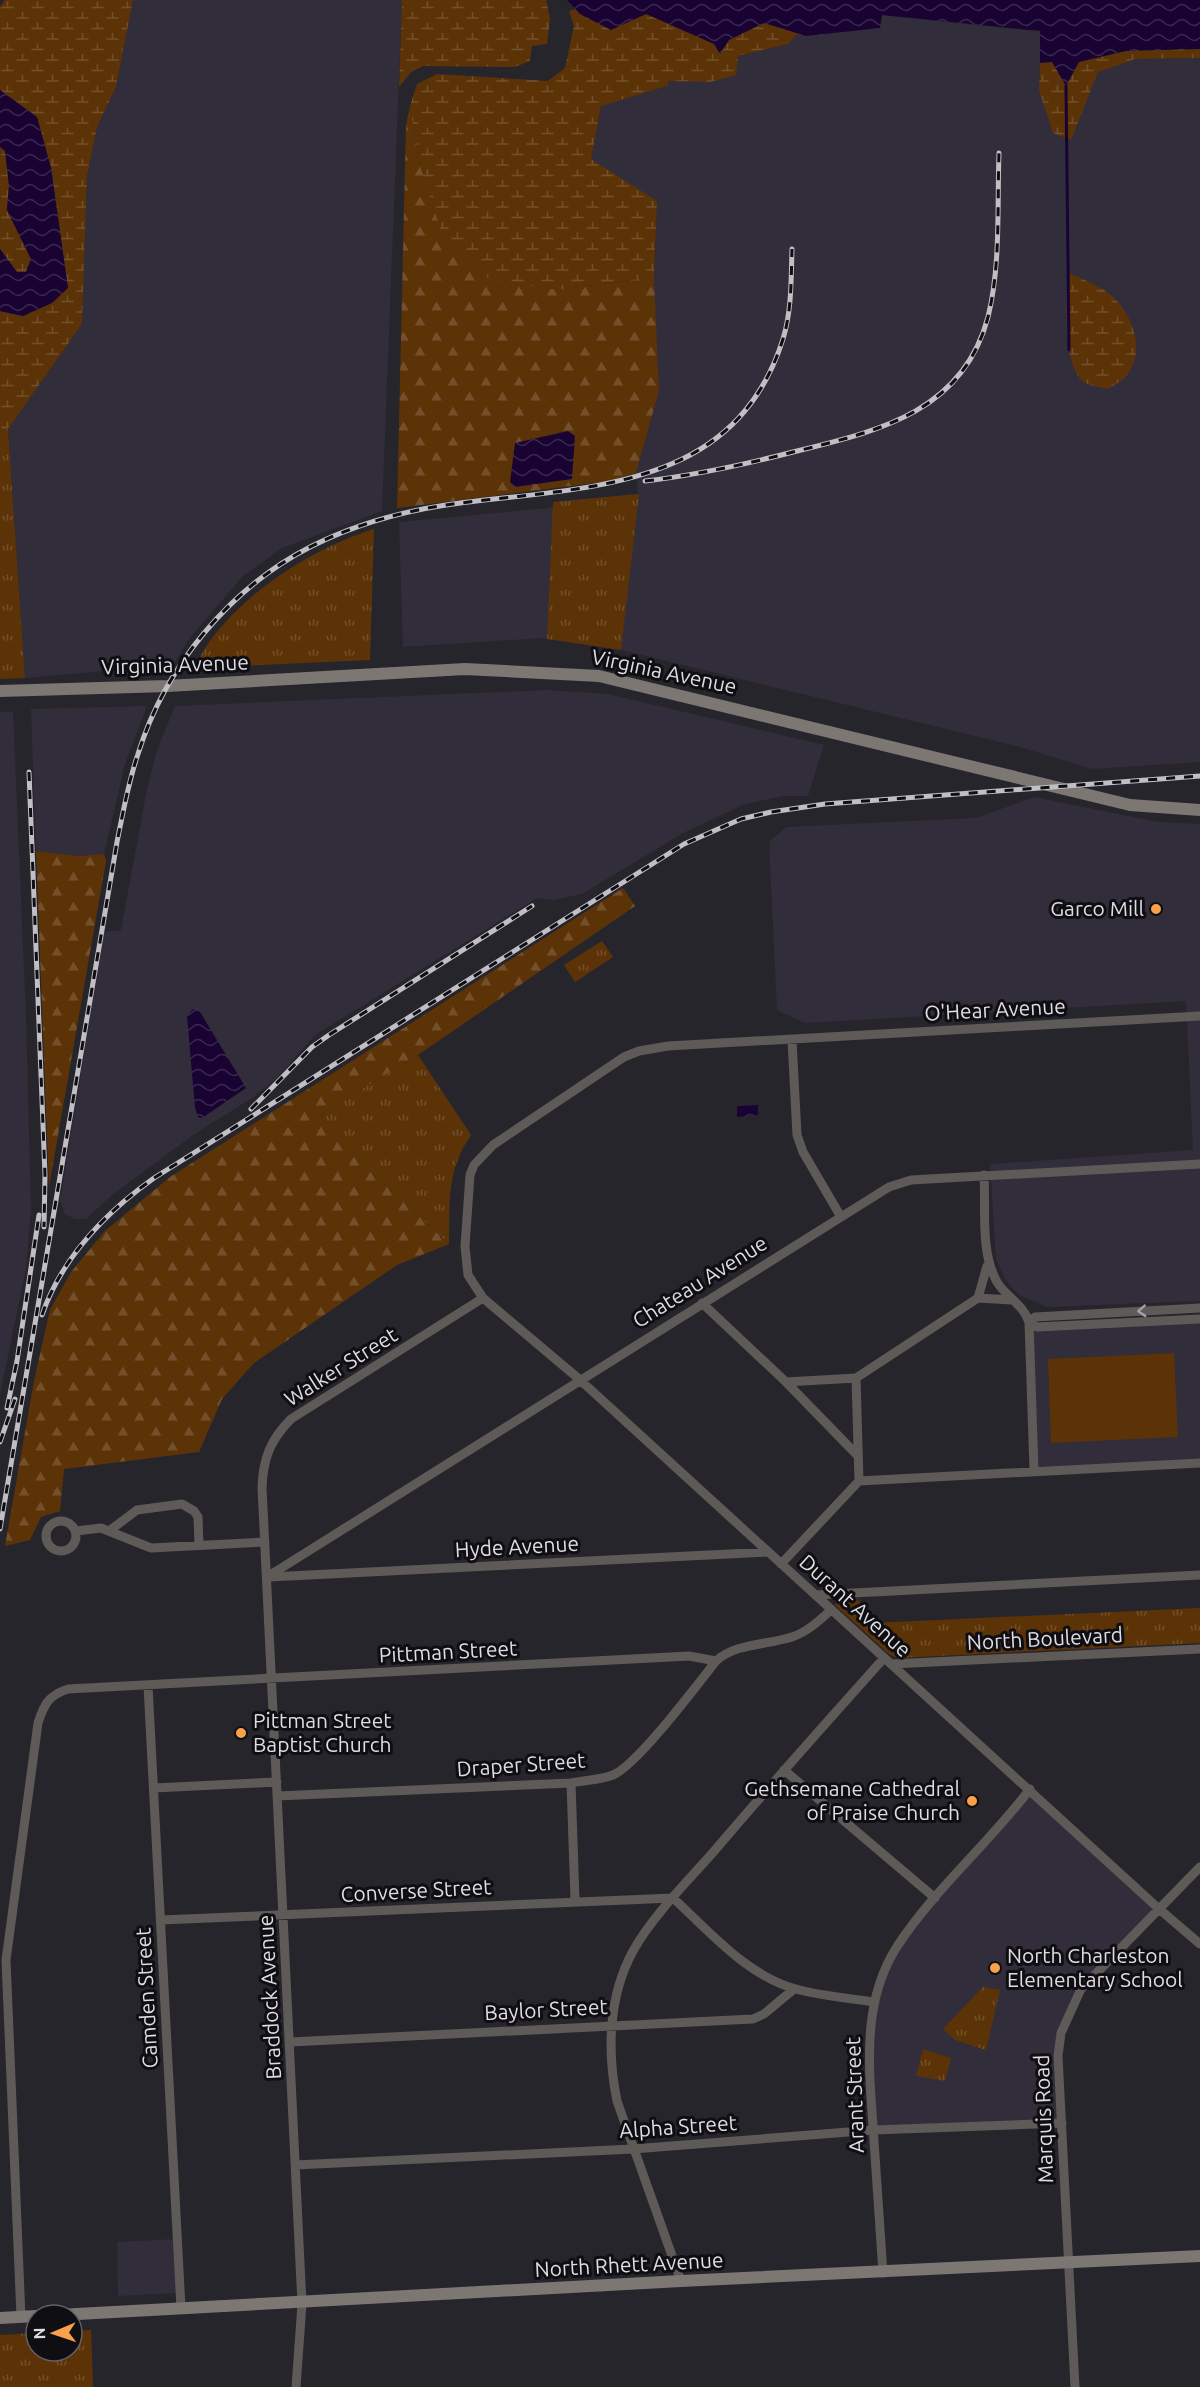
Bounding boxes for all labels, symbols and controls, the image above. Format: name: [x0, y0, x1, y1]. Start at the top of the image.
street label: Virginia Avenue: [589, 644, 739, 698]
street label: Virginia Avenue: [101, 649, 249, 679]
place label: Garco Mill: [1050, 896, 1144, 920]
marker: Garco Mill: [1149, 902, 1163, 916]
street label: O'Hear Avenue: [924, 993, 1066, 1025]
street label: Chateau Avenue: [628, 1230, 771, 1332]
one-way arrow: [1137, 1304, 1146, 1317]
street label: Walker Street: [280, 1322, 401, 1410]
street label: Hyde Avenue: [454, 1531, 580, 1561]
street label: Durant Avenue: [795, 1549, 916, 1661]
street label: North Boulevard: [966, 1622, 1124, 1654]
street label: Pittman Street: [378, 1635, 518, 1667]
place label: Pittman Street Baptist Church: [253, 1708, 392, 1756]
marker: Pittman Street Baptist Church: [234, 1726, 248, 1740]
street label: Draper Street: [456, 1748, 586, 1780]
place label: Gethsemane Cathedral of Praise Church: [744, 1776, 960, 1824]
marker: Gethsemane Cathedral of Praise Church: [965, 1794, 979, 1808]
street label: Converse Street: [340, 1874, 492, 1906]
street label: Braddock Avenue: [253, 1914, 285, 2080]
street label: Camden Street: [130, 1927, 162, 2069]
place label: North Charleston Elementary School: [1007, 1943, 1183, 1991]
marker: North Charleston Elementary School: [988, 1961, 1002, 1975]
street label: Baylor Street: [484, 1994, 608, 2024]
street label: Arant Street: [840, 2037, 868, 2153]
street label: Marquis Road: [1029, 2054, 1057, 2184]
street label: Alpha Street: [618, 2110, 737, 2142]
street label: North Rhett Avenue: [534, 2247, 724, 2281]
north arrow: [24, 2303, 84, 2363]
text: N: [30, 2327, 48, 2340]

